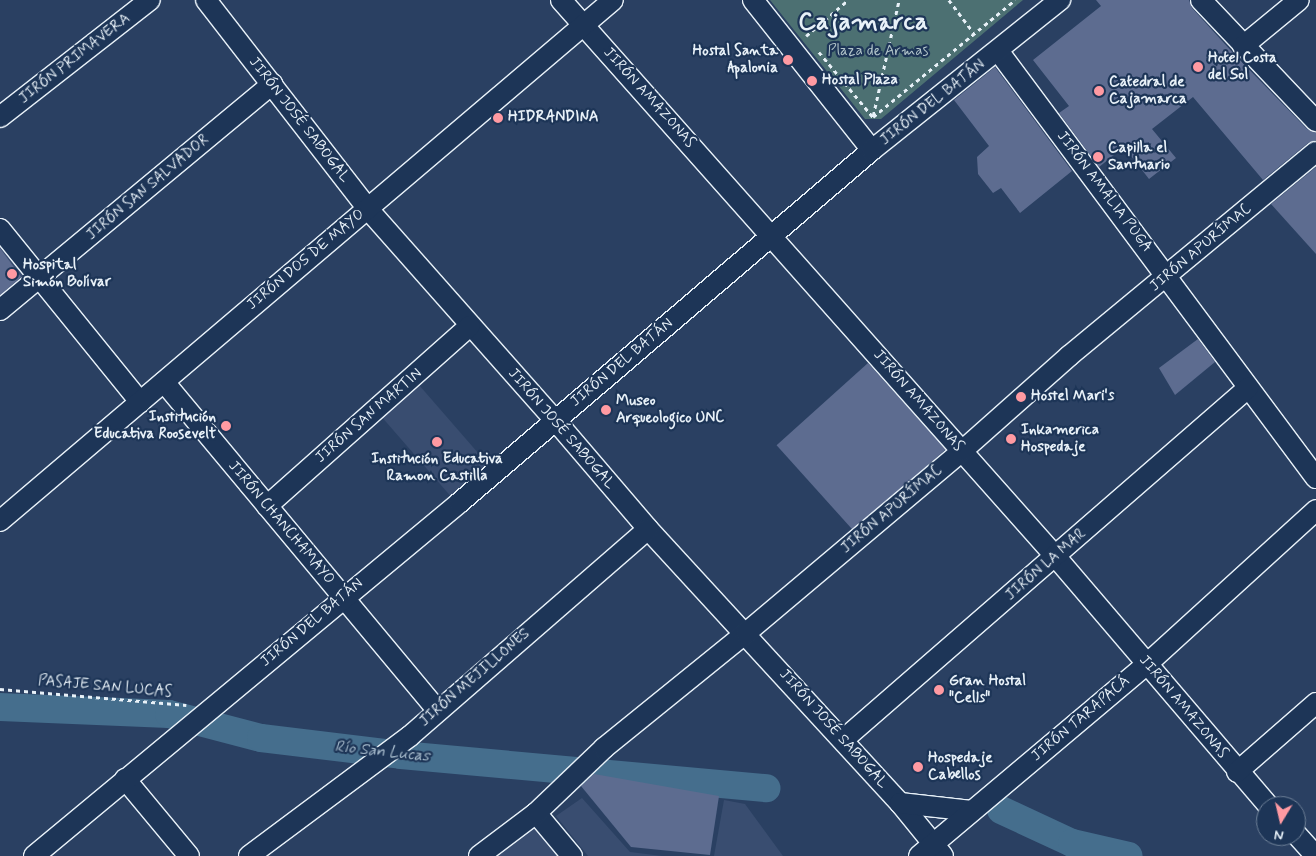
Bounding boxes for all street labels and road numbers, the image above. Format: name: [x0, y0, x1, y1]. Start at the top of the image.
street label: JIRÓN PRIMAVERA: [17, 11, 133, 107]
street label: JIRÓN AMAZONAS: [600, 45, 698, 151]
street label: JIRÓN JOSÉ SABOGAL: [244, 54, 354, 186]
street label: JIRÓN DEL BATÁN: [877, 56, 989, 150]
street label: JIRÓN AMALIA PUGA: [1053, 129, 1155, 255]
street label: JIRÓN SAN SALVADOR: [83, 131, 213, 245]
street label: JIRÓN APURÍMAC: [1147, 201, 1255, 295]
street label: JIRÓN DOS DE MAYO: [245, 207, 367, 313]
street label: JIRÓN DEL BATÁN: [567, 315, 677, 411]
street label: JIRÓN AMAZONAS: [870, 347, 966, 455]
street label: JIRÓN SAN MARTIN: [310, 363, 428, 469]
street label: JIRÓN JOSÉ SABOGAL: [503, 365, 619, 493]
street label: JIRÓN CHANCHAMAYO: [224, 457, 338, 589]
street label: JIRÓN APURÍMAC: [838, 463, 946, 557]
street label: JIRÓN LA MAR: [1001, 524, 1091, 606]
street label: JIRÓN DEL BATÁN: [257, 575, 367, 671]
street label: JIRÓN MEJILLONES: [416, 625, 534, 731]
street label: JIRÓN AMAZONAS: [1135, 653, 1231, 761]
street label: JIRÓN JOSÉ SABOGAL: [775, 666, 891, 792]
street label: PASAJE SAN LUCAS: [38, 672, 172, 702]
street label: JIRÓN TARAPACÁ: [1028, 673, 1134, 765]

